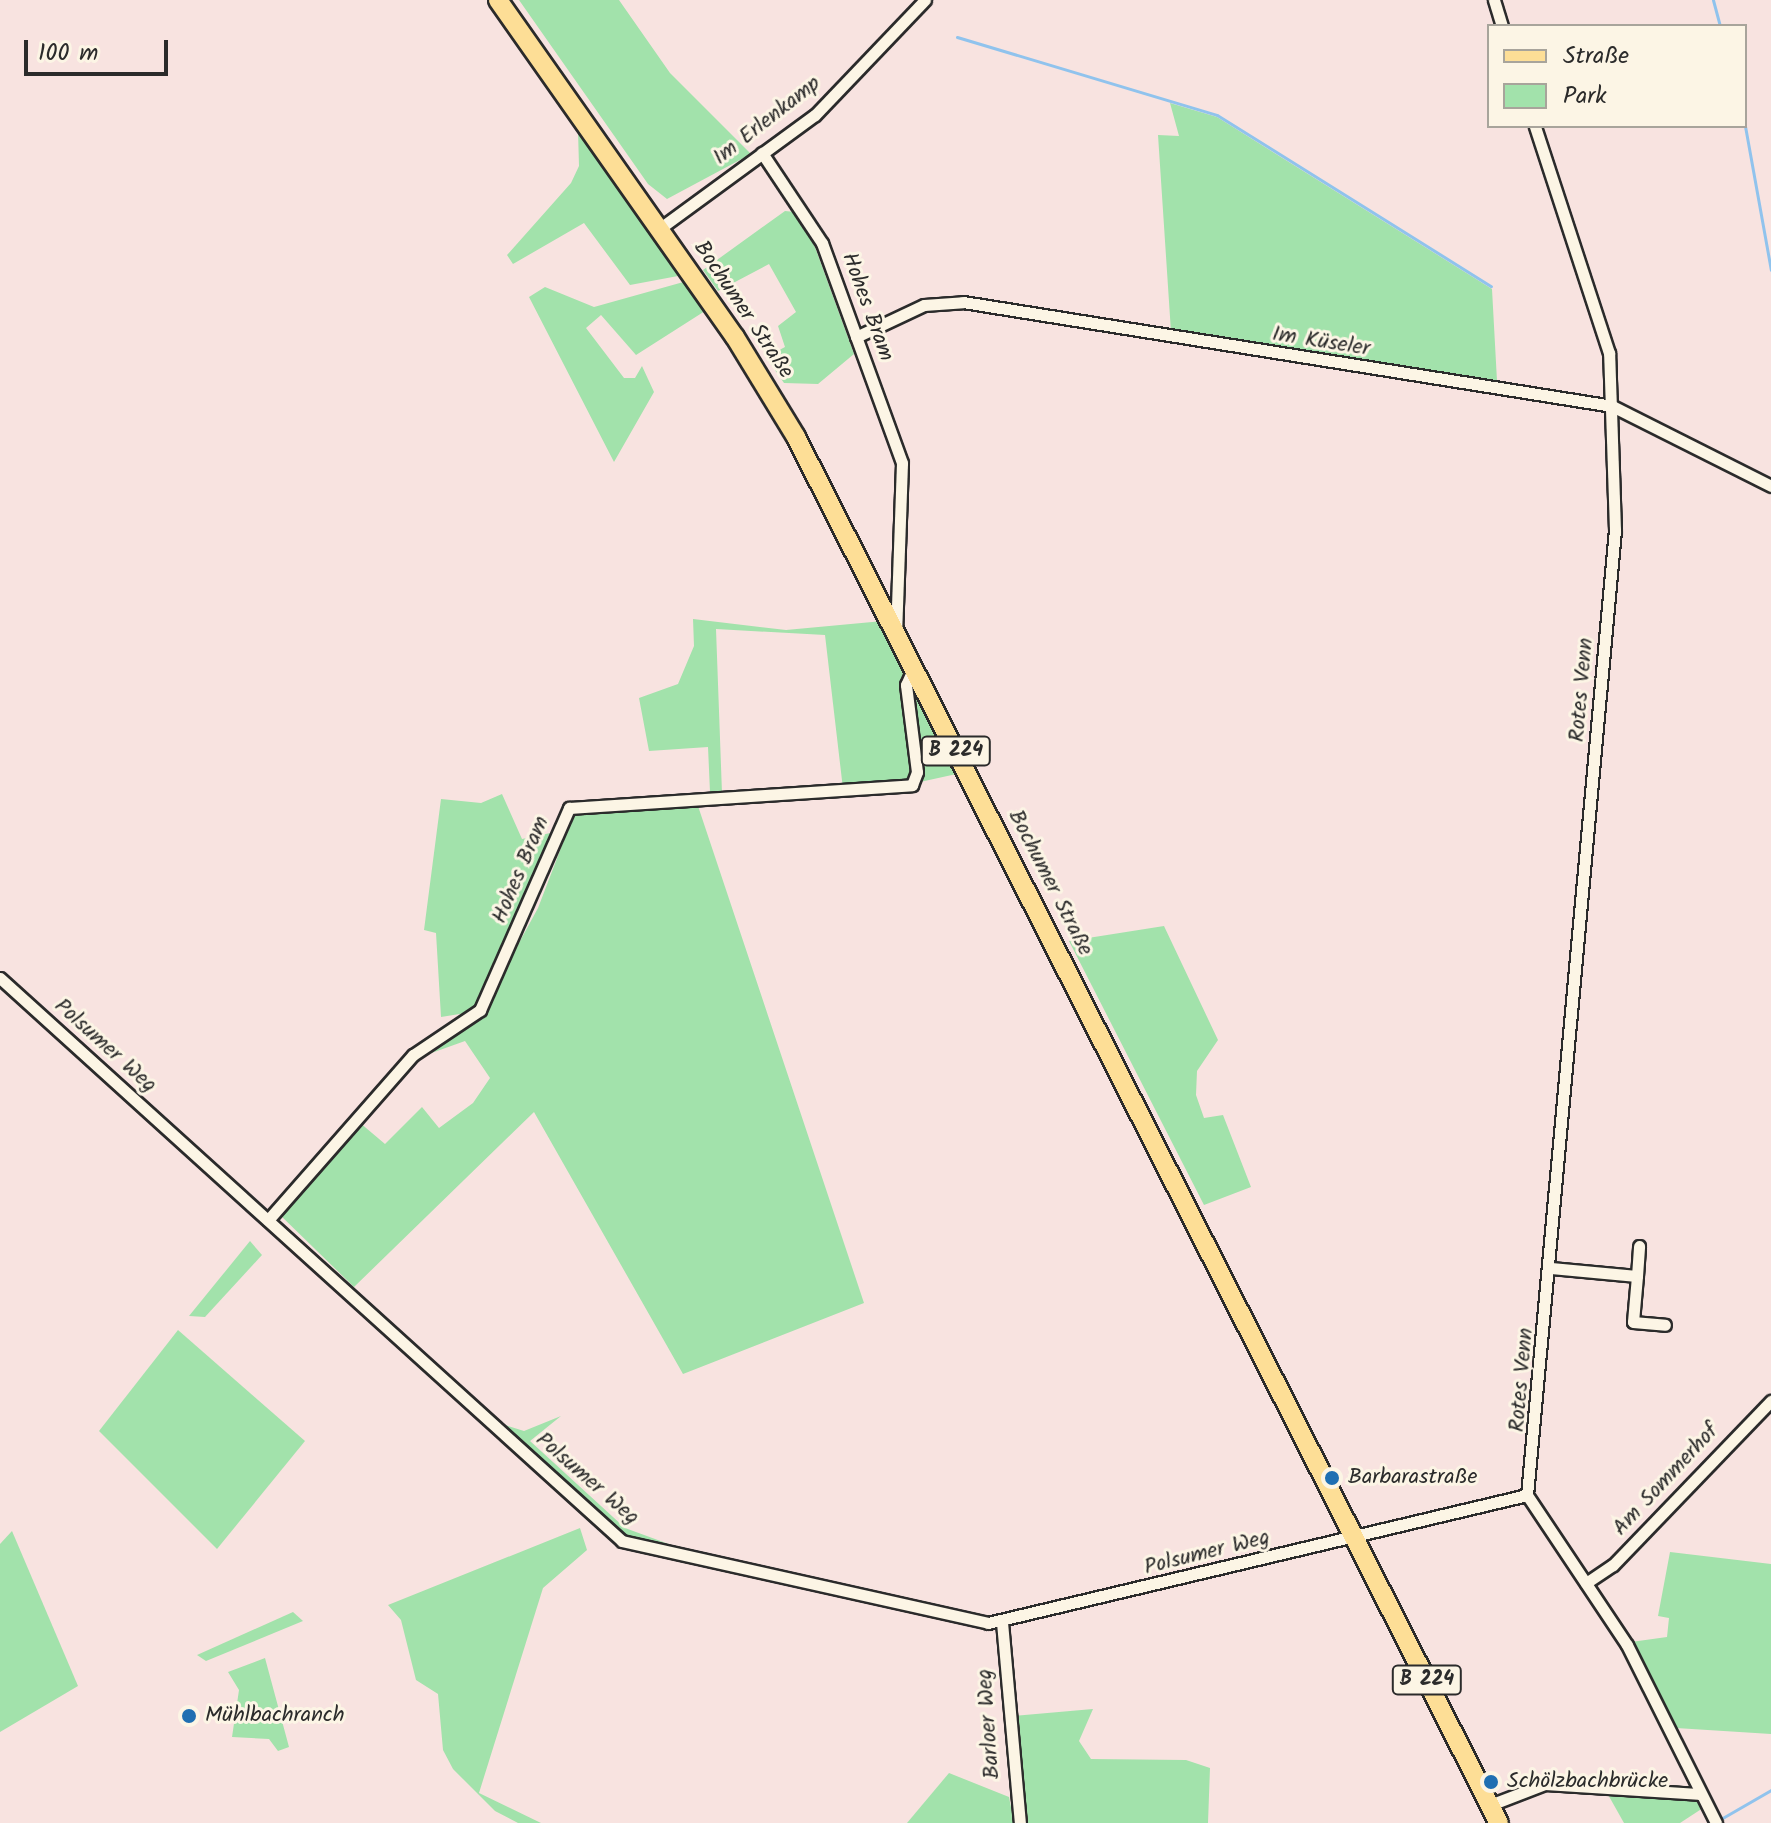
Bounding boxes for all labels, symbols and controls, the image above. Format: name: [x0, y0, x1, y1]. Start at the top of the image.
scale bar: [28, 24, 172, 74]
legend: [1487, 24, 1747, 128]
text: 100 m: [38, 34, 98, 73]
text: Straße: [1563, 37, 1629, 76]
street label: Im Erlenkamp: [708, 71, 826, 171]
text: Park: [1563, 77, 1607, 116]
street label: Bochumer Straße: [687, 236, 799, 384]
street label: Hohes Bram: [835, 249, 899, 365]
street label: Im Küseler: [1270, 321, 1372, 363]
street label: Rotes Venn: [1564, 637, 1600, 743]
road number: B 224: [920, 735, 992, 767]
street label: Bochumer Straße: [1002, 806, 1098, 960]
street label: Hohes Bram: [487, 813, 555, 927]
street label: Polsumer Weg: [48, 993, 162, 1099]
street label: Rotes Venn: [1504, 1327, 1540, 1433]
street label: Am Sommerhof: [1607, 1418, 1725, 1542]
street label: Polsumer Weg: [530, 1427, 644, 1531]
place label: Barbarastraße: [1348, 1465, 1477, 1491]
marker: Barbarastraße: [1323, 1469, 1341, 1487]
street label: Polsumer Weg: [1142, 1525, 1272, 1581]
road number: B 224: [1391, 1664, 1463, 1696]
street label: Barloer Weg: [972, 1668, 1006, 1780]
place label: Mühlbachranch: [205, 1703, 344, 1729]
marker: Mühlbachranch: [180, 1707, 198, 1725]
place label: Schölzbachbrücke: [1507, 1769, 1668, 1795]
marker: Schölzbachbrücke: [1482, 1773, 1500, 1791]

